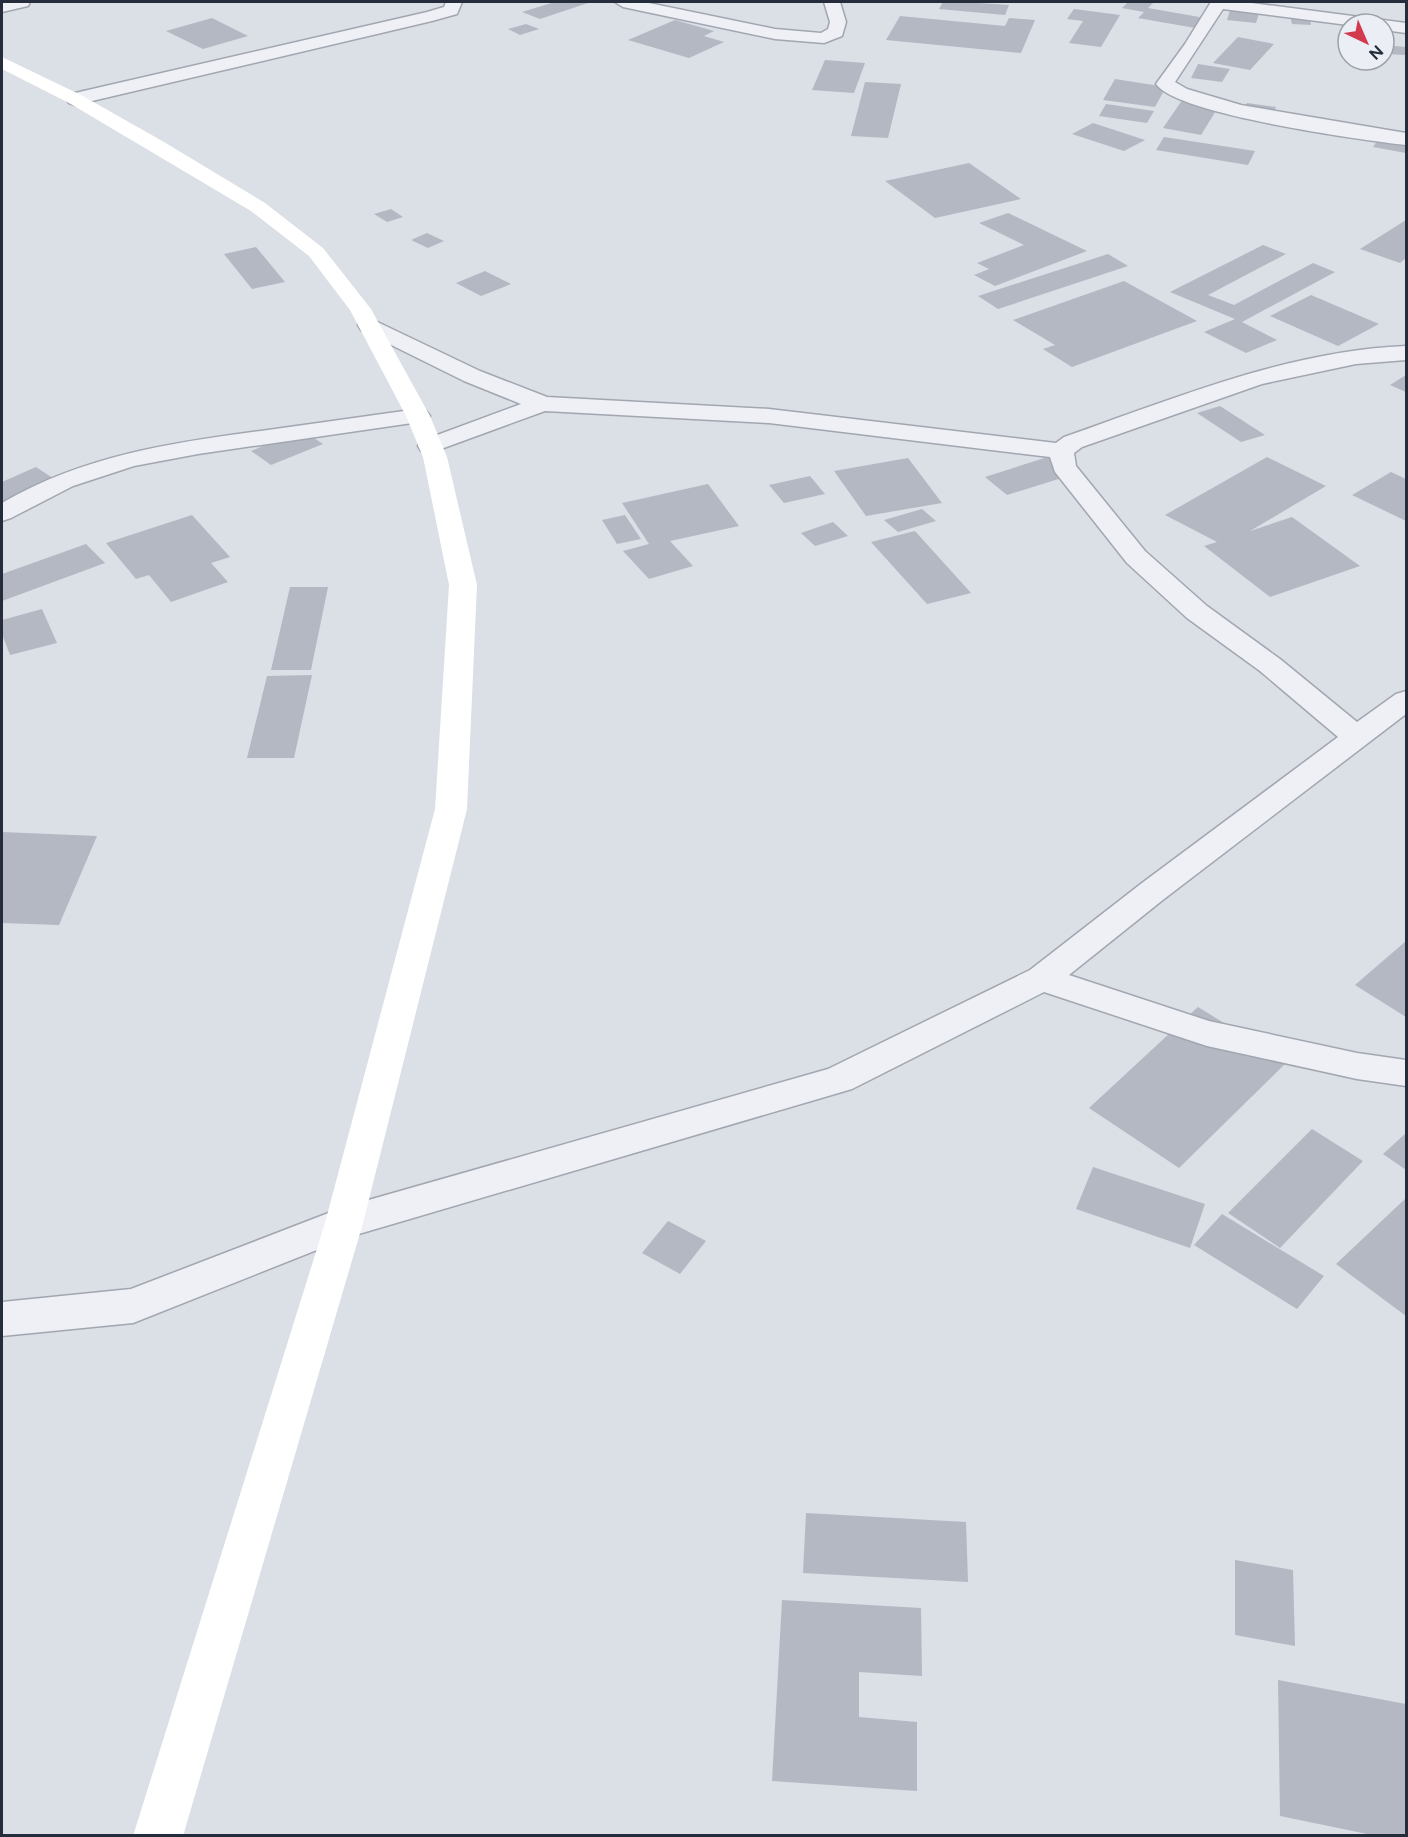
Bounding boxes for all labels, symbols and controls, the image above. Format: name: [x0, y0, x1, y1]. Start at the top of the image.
north arrow: [1336, 12, 1396, 72]
text: N: [1365, 41, 1387, 64]

